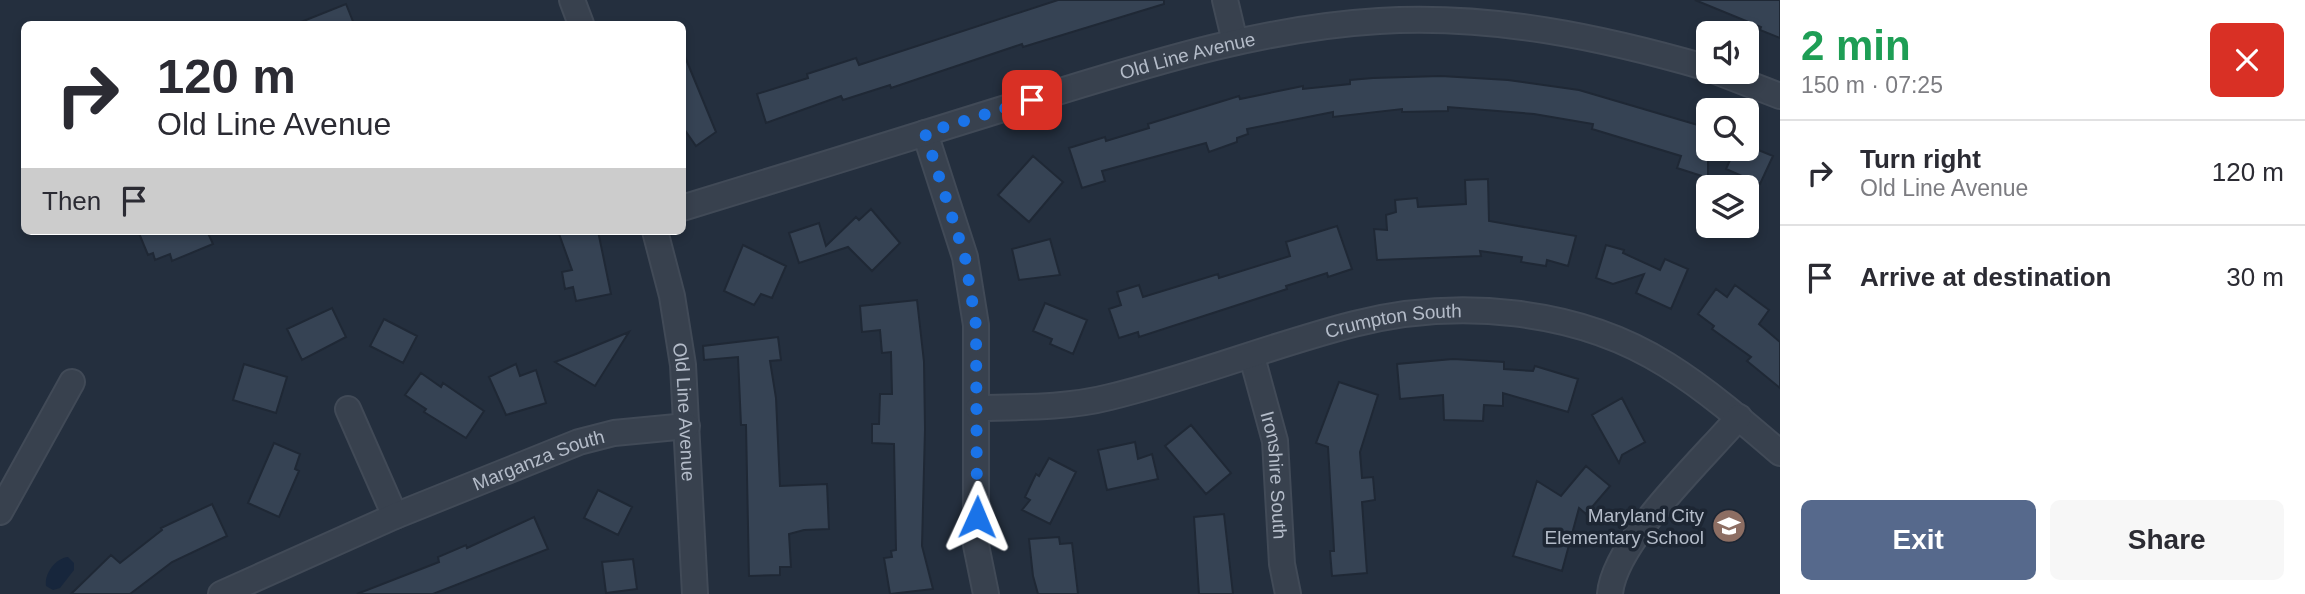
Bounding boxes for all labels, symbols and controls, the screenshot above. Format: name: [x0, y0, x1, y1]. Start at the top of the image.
map controls: [1696, 21, 1759, 238]
button: sound: [1696, 21, 1759, 84]
text: 2 min: [1801, 22, 1911, 69]
button: close: [2210, 23, 2284, 97]
street label: Old Line Avenue: [1117, 28, 1257, 84]
icon: right: [42, 49, 133, 140]
text: 120 m: [157, 49, 296, 103]
pin: [1002, 70, 1062, 130]
text: 150 m · 07:25: [1801, 72, 1943, 98]
icon: arrive: [1013, 81, 1051, 119]
button: search: [1696, 98, 1759, 161]
text: Old Line Avenue: [157, 106, 391, 142]
text: Turn right: [1860, 144, 1981, 174]
icon: right: [1801, 154, 1839, 192]
text: 120 m: [2212, 157, 2284, 187]
button: layers: [1696, 175, 1759, 238]
text: Old Line Avenue: [1860, 175, 2028, 201]
icon: arrive: [115, 182, 153, 220]
text: Then: [42, 186, 101, 216]
icon: arrive: [1801, 259, 1839, 297]
text: Arrive at destination: [1860, 262, 2111, 292]
text: 30 m: [2226, 262, 2284, 292]
street label: Crumpton South: [1323, 300, 1462, 342]
street label: Old Line Avenue: [669, 341, 699, 482]
street label: Ironshire South: [1256, 409, 1291, 540]
street label: Marganza South: [470, 426, 607, 495]
position arrow: [940, 480, 1014, 554]
button: Exit: [1801, 500, 2036, 580]
button: Share: [2050, 500, 2284, 580]
place label: Maryland City Elementary School: [1545, 505, 1704, 548]
school or university icon: Maryland City Elementary School: [1710, 507, 1748, 545]

